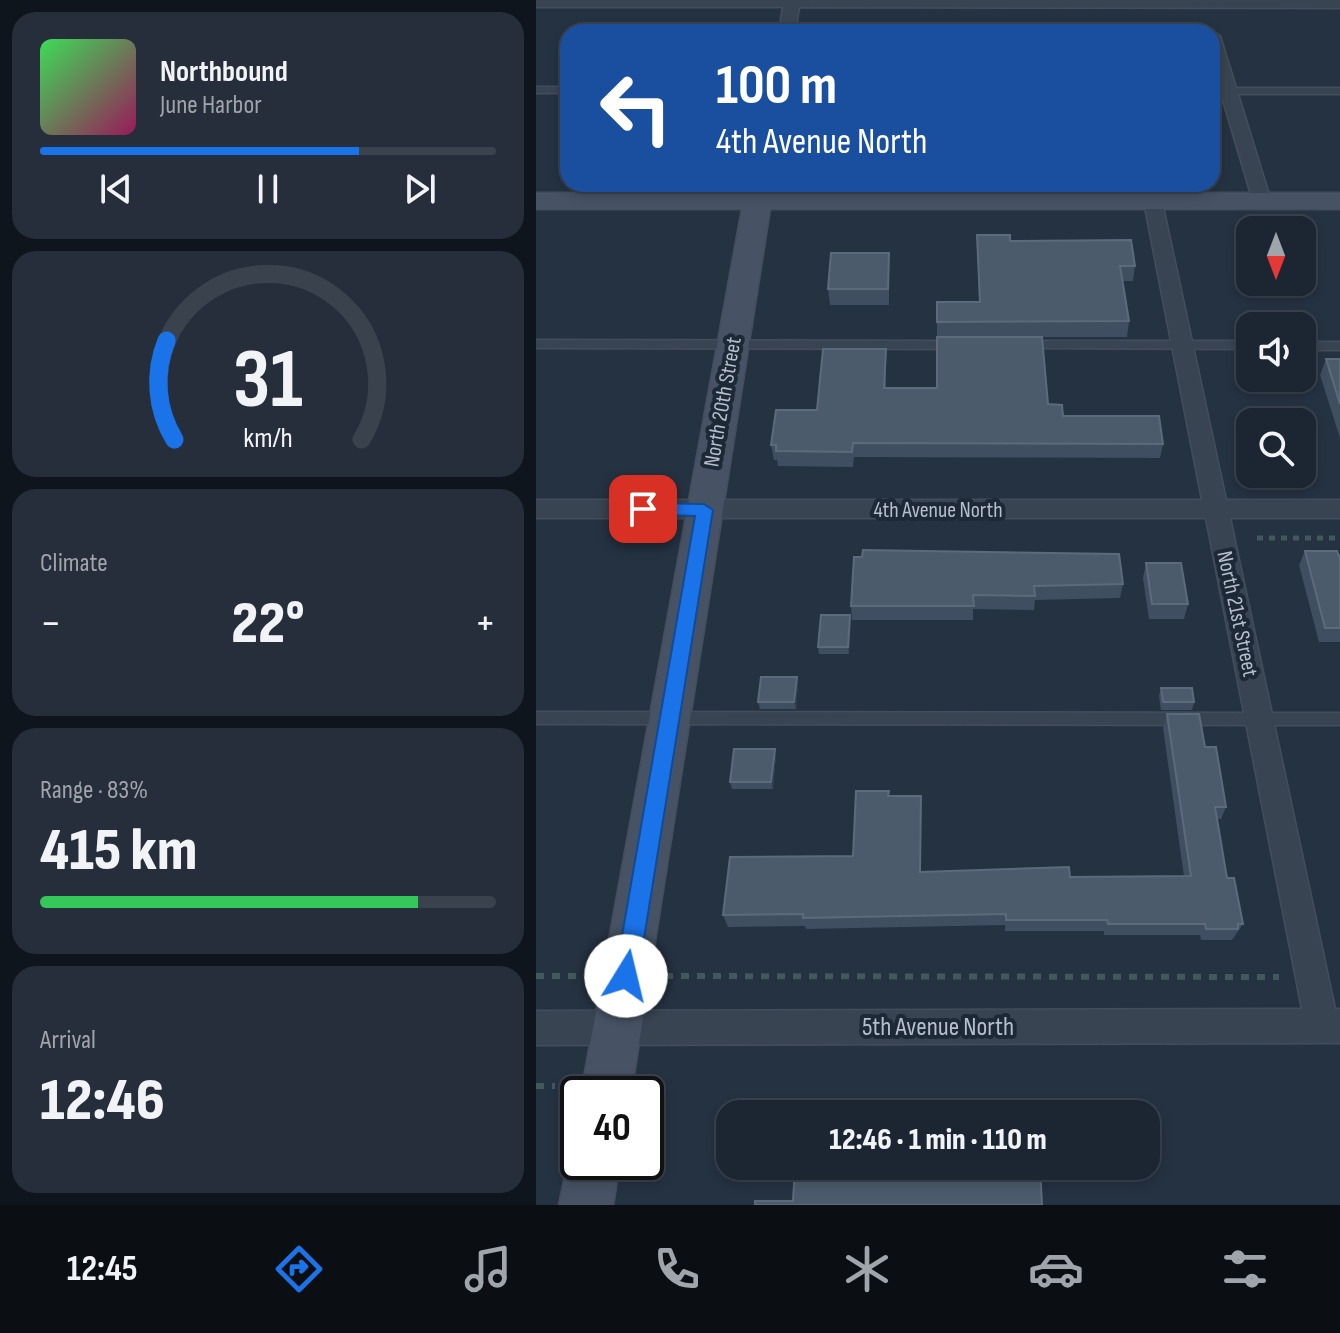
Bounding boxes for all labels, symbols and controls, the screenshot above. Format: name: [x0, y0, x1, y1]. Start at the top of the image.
text: 100 m: [716, 53, 837, 120]
text: Northbound: [160, 54, 288, 90]
icon: left: [584, 56, 688, 160]
text: June Harbor: [160, 90, 262, 121]
text: 4th Avenue North: [716, 121, 927, 164]
icon: previous: [94, 167, 138, 211]
icon: pause: [246, 167, 290, 211]
icon: next: [398, 167, 442, 211]
north arrow: [1236, 216, 1316, 296]
map controls: [1236, 216, 1316, 488]
button: sound: [1236, 312, 1316, 392]
text: 31: [233, 330, 303, 430]
street label: North 20th Street: [698, 335, 748, 469]
button: search: [1236, 408, 1316, 488]
text: km/h: [243, 421, 293, 456]
pin: [609, 475, 677, 543]
icon: arrive: [621, 487, 665, 531]
street label: 4th Avenue North: [873, 497, 1003, 524]
text: Climate: [40, 548, 108, 579]
street label: North 21st Street: [1210, 549, 1264, 680]
text: 22°: [231, 588, 305, 660]
text: −: [40, 597, 62, 650]
text: +: [474, 597, 496, 650]
text: Range · 83%: [40, 775, 148, 806]
text: 415 km: [40, 815, 197, 887]
position arrow: [584, 934, 668, 1018]
street label: 5th Avenue North: [862, 1012, 1014, 1043]
text: Arrival: [40, 1025, 96, 1056]
text: 12:46: [40, 1065, 165, 1137]
speed limit sign: 40: [560, 1076, 664, 1180]
text: 12:46 · 1 min · 110 m: [829, 1122, 1047, 1158]
icon: directions: [271, 1241, 327, 1297]
icon: music: [460, 1241, 516, 1297]
icon: phone: [649, 1241, 705, 1297]
icon: climate: [839, 1241, 895, 1297]
icon: car: [1028, 1241, 1084, 1297]
icon: filters: [1217, 1241, 1273, 1297]
text: 12:45: [67, 1248, 138, 1291]

